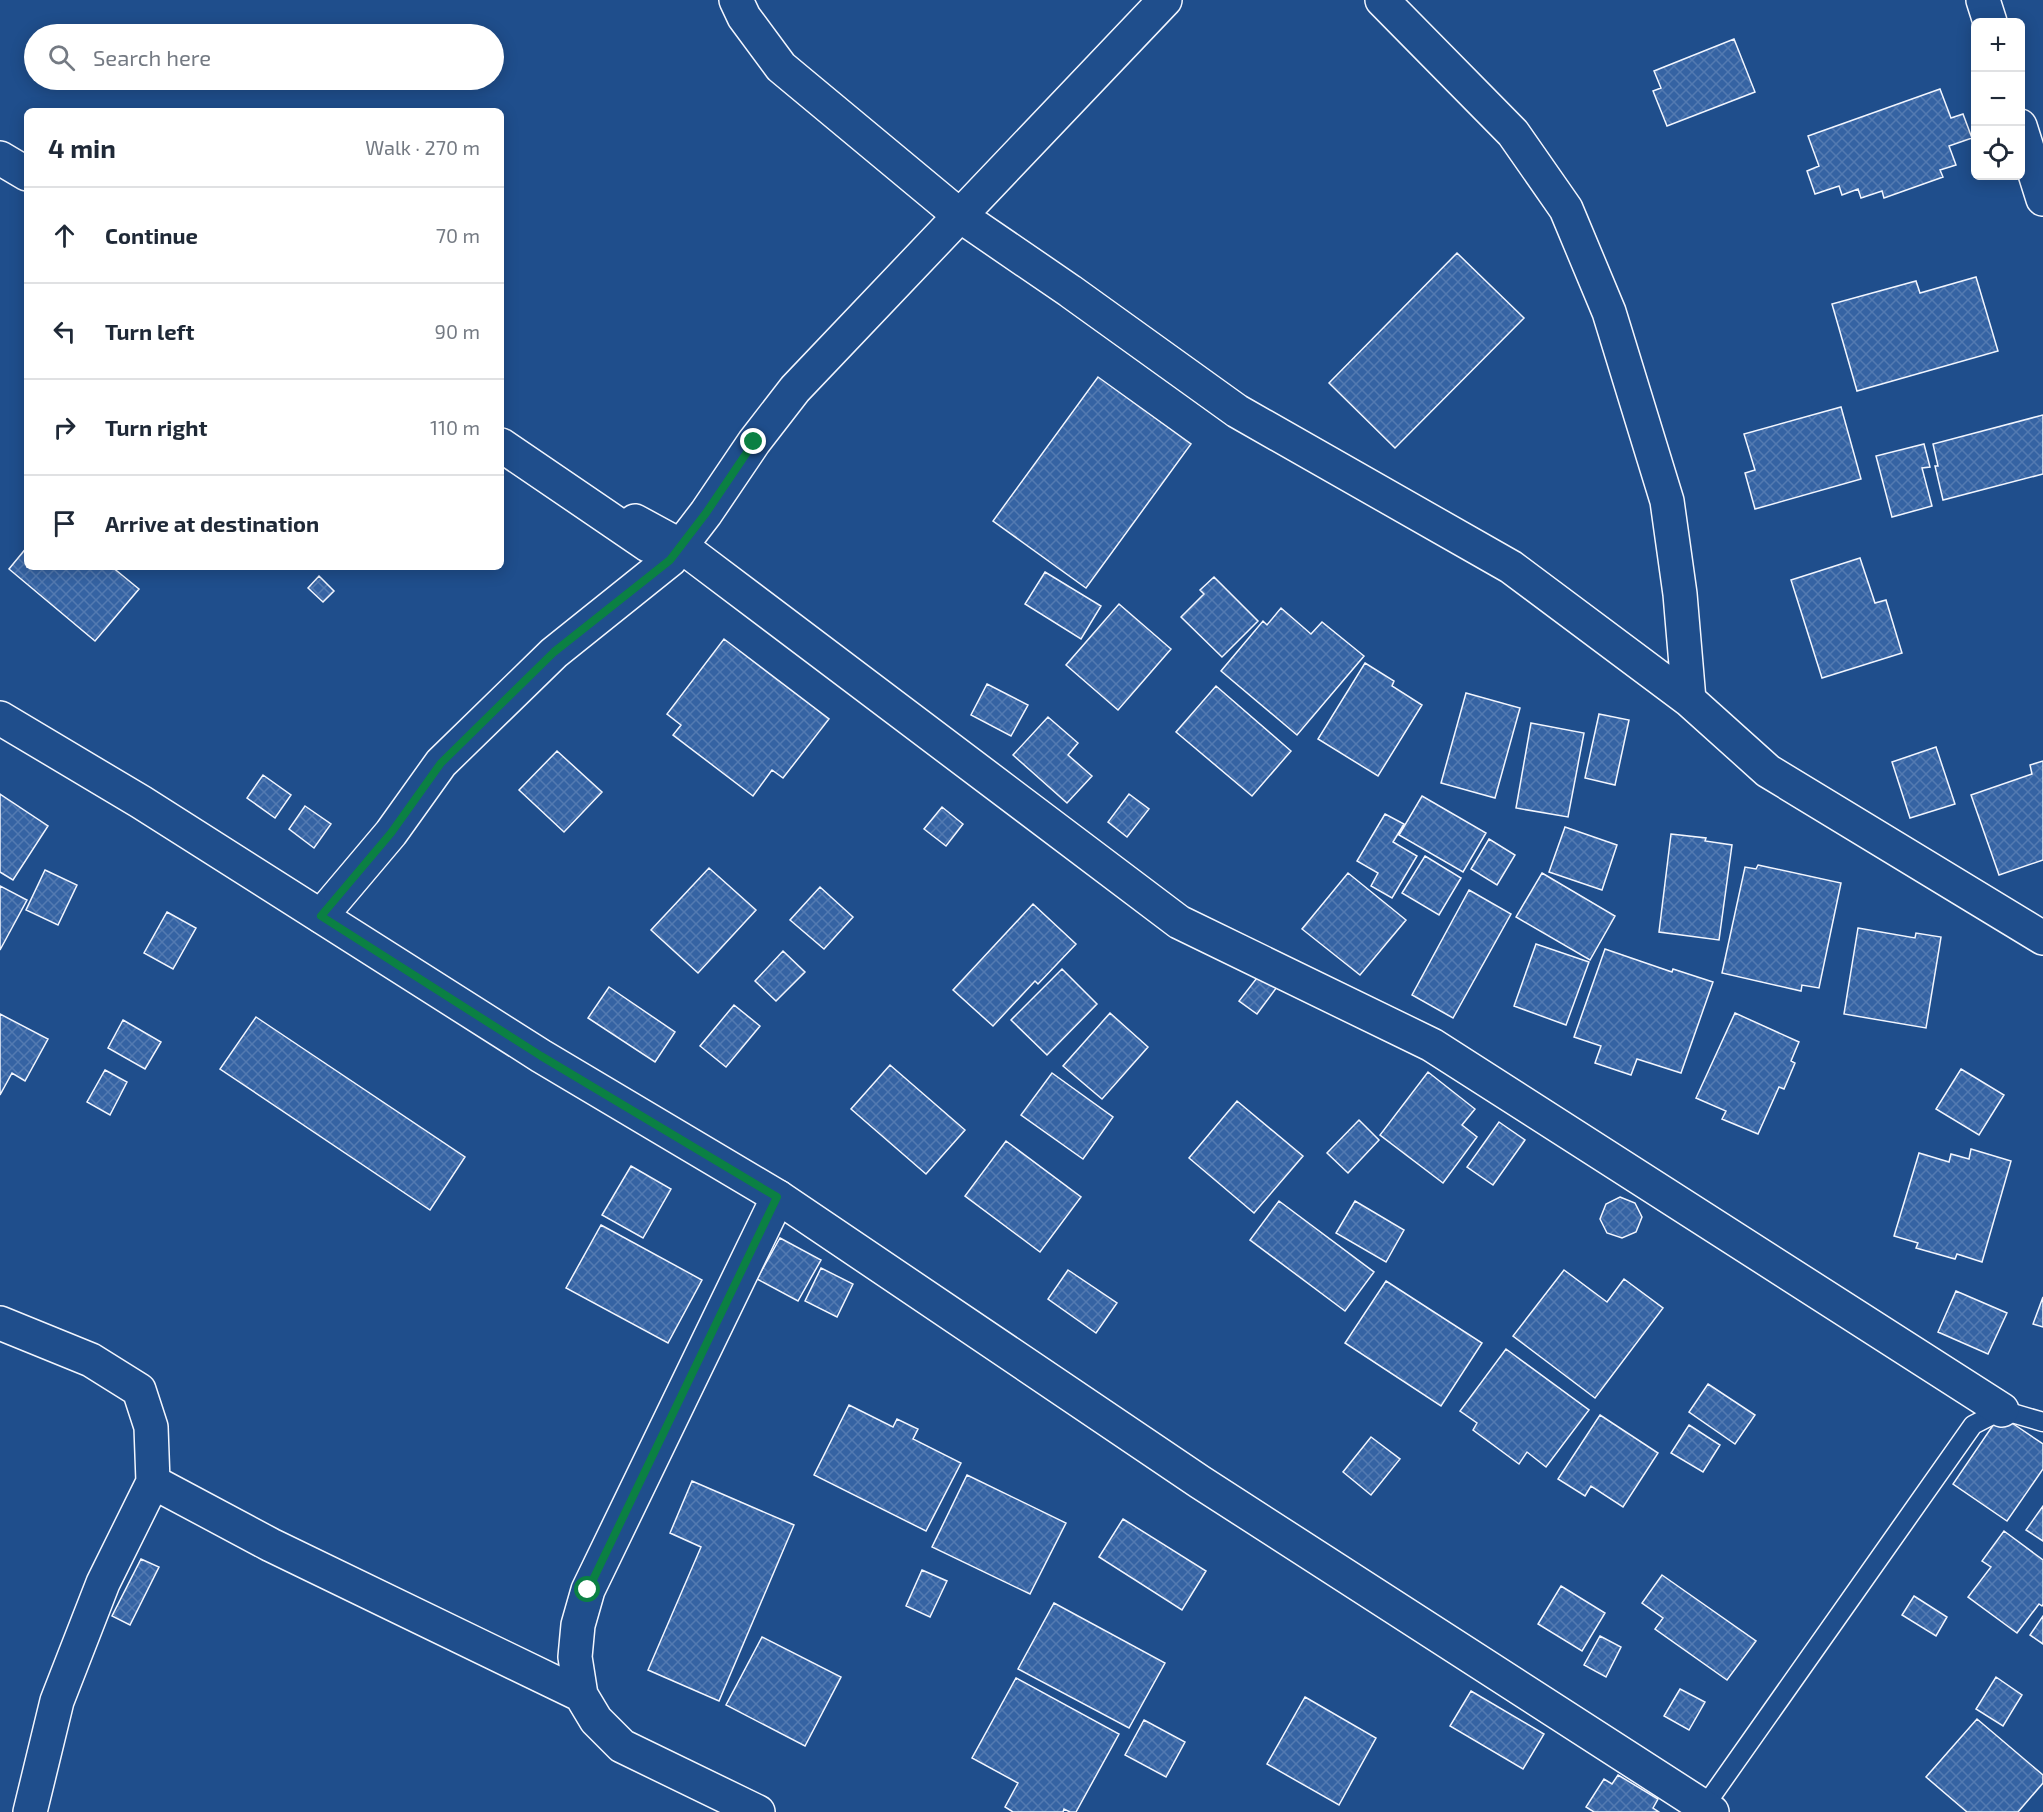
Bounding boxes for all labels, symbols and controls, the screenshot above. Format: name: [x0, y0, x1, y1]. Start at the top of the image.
map controls: [1971, 18, 2025, 180]
button: +: [1971, 18, 2025, 72]
search box: [24, 24, 504, 90]
icon: search: [45, 41, 78, 74]
text: Search here: [93, 44, 211, 70]
button: −: [1971, 72, 2025, 126]
button: locate: [1971, 126, 2025, 180]
text: 4 min: [48, 132, 116, 163]
text: Walk · 270 m: [365, 135, 480, 159]
icon: ahead: [48, 219, 81, 252]
text: Continue: [105, 222, 198, 248]
text: 70 m: [436, 223, 480, 247]
icon: left: [48, 315, 81, 348]
text: Turn left: [105, 318, 194, 344]
text: 90 m: [435, 319, 480, 343]
icon: right: [48, 411, 81, 444]
text: Turn right: [105, 414, 207, 440]
text: 110 m: [430, 415, 480, 439]
route end: [740, 428, 766, 454]
icon: arrive: [48, 507, 81, 540]
text: Arrive at destination: [105, 510, 319, 536]
route start: [574, 1576, 600, 1602]

